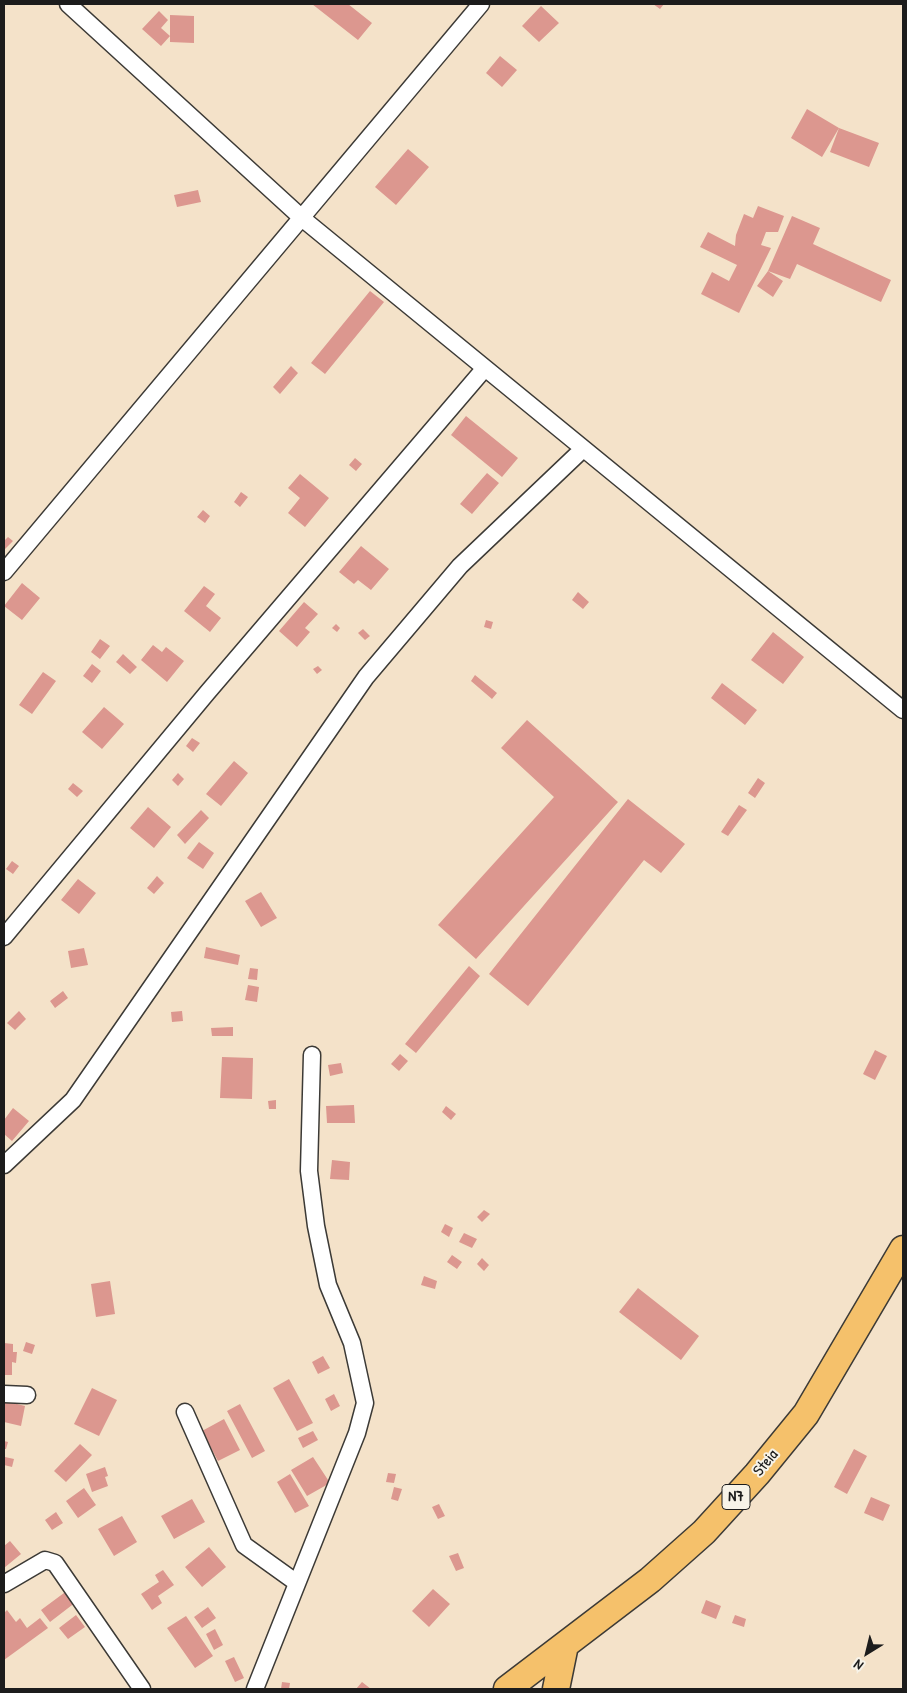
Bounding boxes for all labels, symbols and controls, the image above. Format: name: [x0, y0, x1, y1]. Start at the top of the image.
street label: Steia: [749, 1446, 783, 1480]
road number: N7: [722, 1484, 750, 1510]
north arrow: [842, 1628, 892, 1678]
text: N: [849, 1656, 866, 1675]

